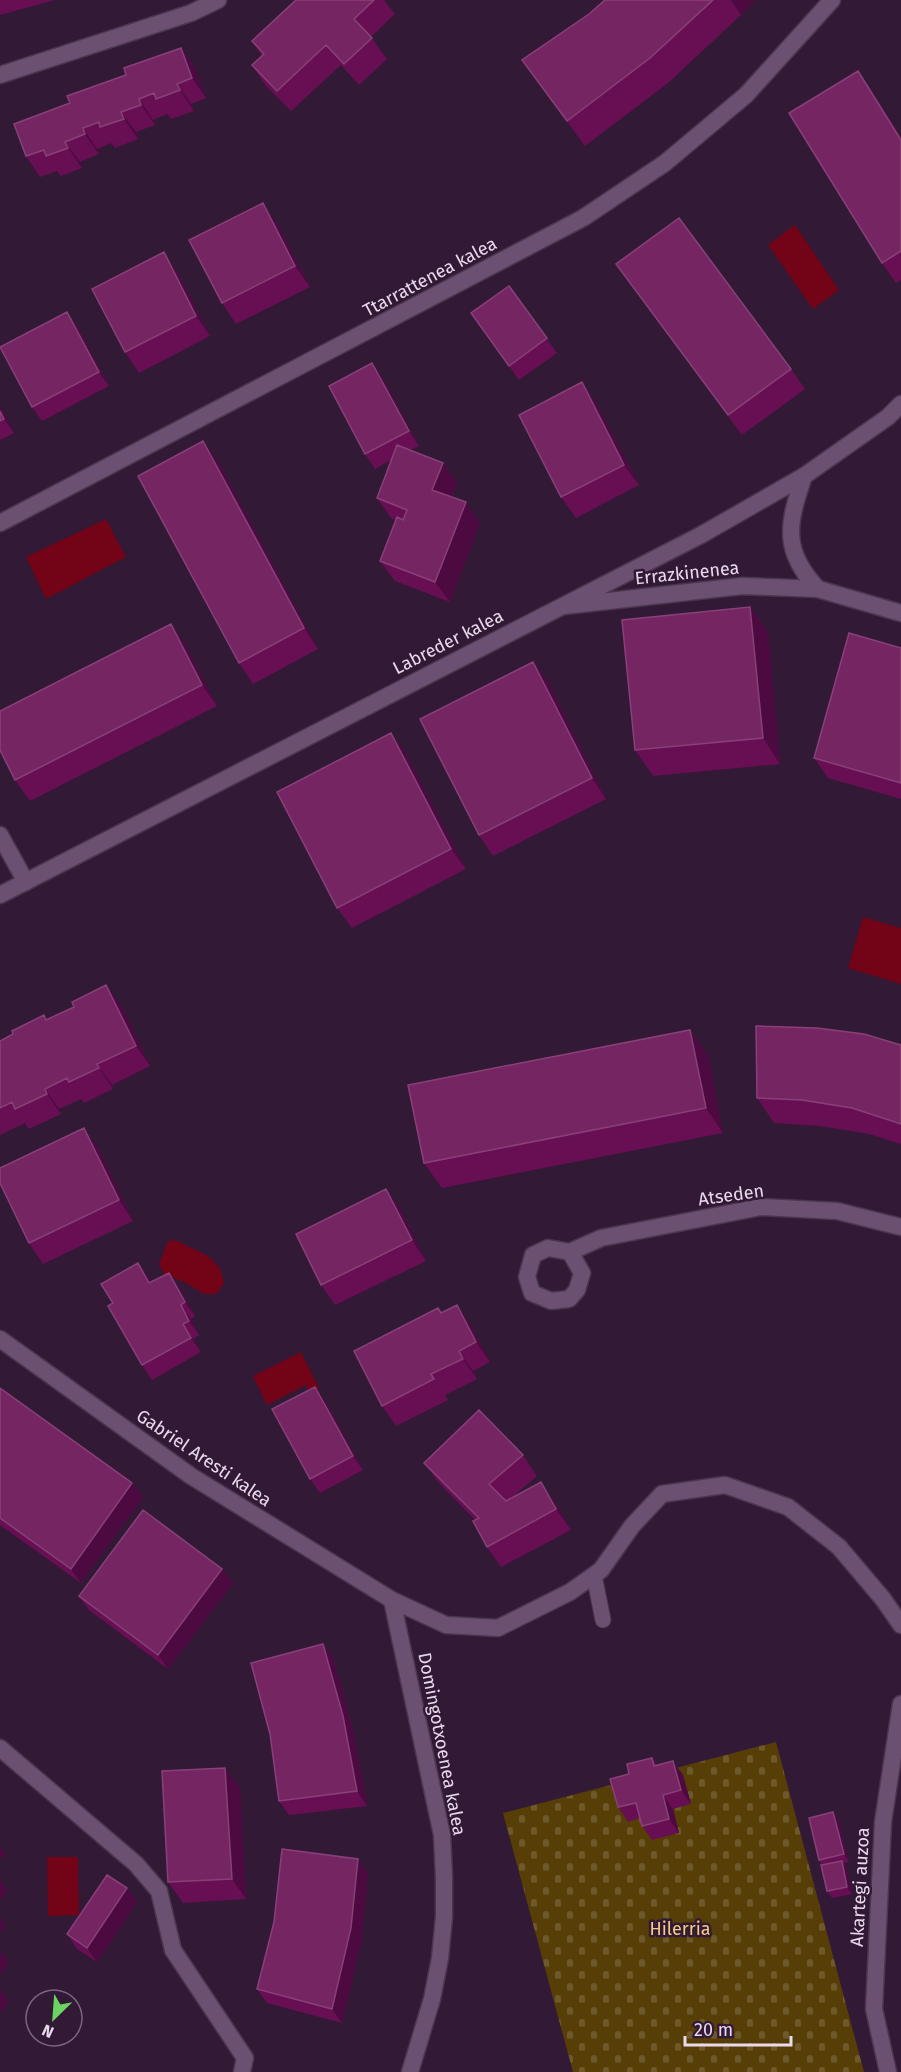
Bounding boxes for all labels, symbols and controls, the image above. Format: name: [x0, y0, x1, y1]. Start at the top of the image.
street label: Ttarrattenea kalea: [359, 232, 501, 322]
street label: Errazkinenea: [634, 557, 740, 589]
street label: Labreder kalea: [389, 605, 507, 679]
street label: Atseden: [697, 1180, 765, 1210]
street label: Gabriel Aresti kalea: [132, 1405, 276, 1511]
street label: Domingotxoenea kalea: [413, 1651, 471, 1837]
street label: Akartegi auzoa: [846, 1827, 874, 1947]
park label: Hilerria: [649, 1918, 711, 1940]
north arrow: [24, 1988, 84, 2048]
scale bar: [685, 2009, 792, 2047]
text: 20 m: [694, 2019, 733, 2041]
text: N: [39, 2020, 57, 2042]

